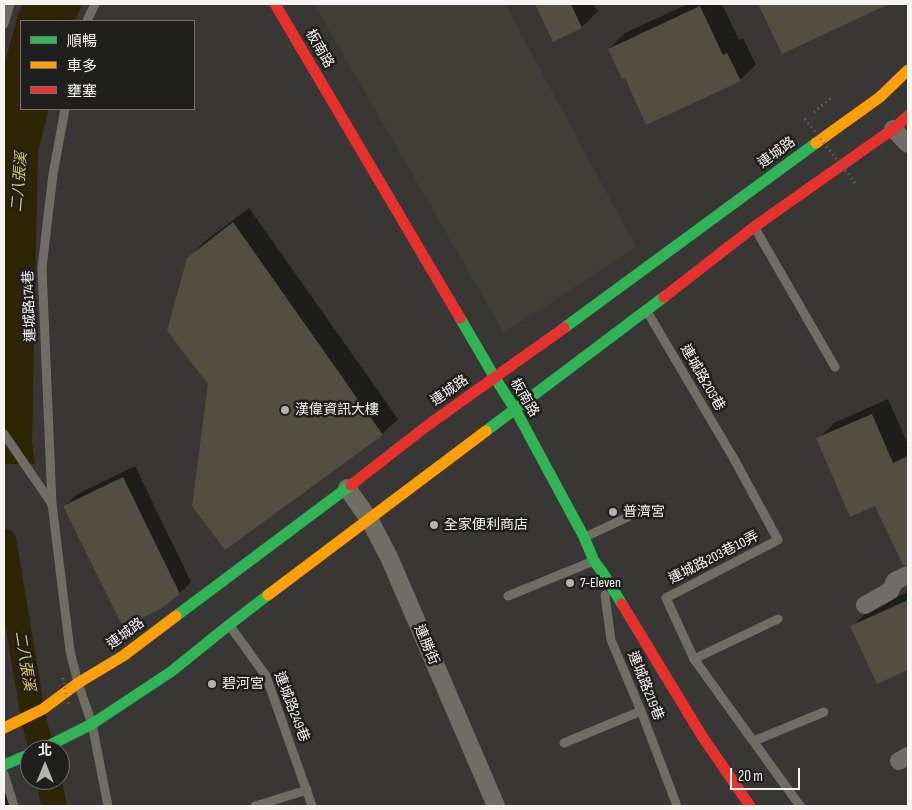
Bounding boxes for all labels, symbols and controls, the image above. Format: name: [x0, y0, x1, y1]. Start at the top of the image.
legend: [20, 20, 195, 110]
street label: 板南路: [301, 27, 337, 71]
text: 順暢: [67, 32, 97, 51]
text: 車多: [67, 57, 97, 76]
text: 壅塞: [67, 82, 97, 101]
street label: 連城路: [755, 134, 799, 172]
water label: 二八張溪: [8, 151, 32, 213]
street label: 連城路174巷: [20, 270, 40, 342]
street label: 連城路203巷: [676, 342, 728, 414]
street label: 連城路: [428, 372, 472, 410]
street label: 板南路: [506, 376, 542, 420]
place label: 漢偉資訊大樓: [295, 402, 379, 418]
marker: 漢偉資訊大樓: [279, 404, 291, 416]
place label: 普濟宮: [623, 504, 665, 520]
marker: 普濟宮: [607, 506, 619, 518]
place label: 全家便利商店: [444, 517, 528, 533]
marker: 全家便利商店: [428, 519, 440, 531]
street label: 連城路203巷10弄: [666, 528, 762, 588]
place label: 7-Eleven: [580, 575, 621, 591]
marker: 7-Eleven: [564, 577, 576, 589]
street label: 連城路: [104, 615, 148, 653]
street label: 連勝街: [410, 622, 442, 668]
water label: 二八張溪: [10, 630, 38, 692]
street label: 連城路219巷: [624, 649, 666, 723]
street label: 連城路249巷: [270, 670, 312, 744]
place label: 碧河宮: [222, 676, 264, 692]
marker: 碧河宮: [206, 678, 218, 690]
north arrow: [20, 740, 70, 790]
text: 北: [38, 742, 52, 759]
scale bar: [732, 758, 802, 790]
text: 20 m: [738, 767, 763, 786]

